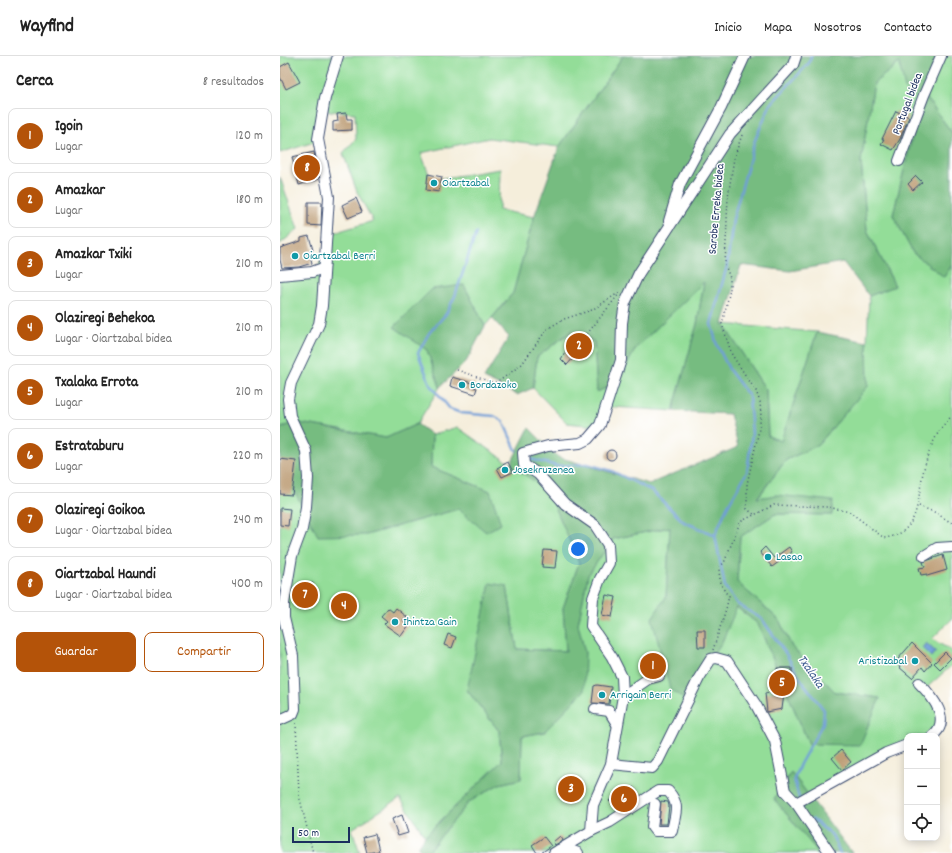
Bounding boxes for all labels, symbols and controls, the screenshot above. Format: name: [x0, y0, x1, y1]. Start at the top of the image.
text: Wayfind: [20, 14, 74, 41]
text: Inicio: [714, 18, 742, 38]
text: Mapa: [764, 18, 792, 38]
text: Nosotros: [814, 18, 862, 38]
text: Contacto: [884, 18, 932, 38]
text: Cerca: [16, 70, 53, 94]
street label: Portugal bidea: [888, 70, 928, 138]
text: 8 resultados: [203, 73, 264, 92]
text: Igoin: [55, 116, 83, 138]
text: 1: [29, 127, 31, 146]
text: 120 m: [235, 127, 263, 146]
text: Lugar: [55, 138, 83, 157]
pin: 8: [294, 153, 320, 183]
street label: Sarobe Erreka bidea: [705, 163, 729, 255]
place label: Oiartzabal: [442, 175, 490, 192]
marker: Oiartzabal: [429, 178, 439, 188]
text: Amazkar: [55, 180, 105, 202]
text: 2: [27, 191, 33, 210]
text: 180 m: [236, 191, 263, 210]
text: Lugar: [55, 202, 83, 221]
text: Amazkar Txiki: [55, 244, 132, 266]
place label: Oiartzabal Berri: [303, 248, 375, 265]
marker: Oiartzabal Berri: [290, 251, 300, 261]
text: 3: [27, 255, 33, 274]
text: 210 m: [235, 255, 263, 274]
text: Lugar: [55, 266, 83, 285]
text: Olaziregi Behekoa: [55, 308, 155, 330]
text: 4: [27, 319, 33, 338]
text: 210 m: [235, 319, 263, 338]
text: Lugar · Oiartzabal bidea: [55, 330, 172, 349]
pin: 2: [566, 331, 592, 361]
text: Txalaka Errota: [55, 372, 138, 394]
place label: Bordazoko: [470, 377, 517, 394]
marker: Bordazoko: [457, 380, 467, 390]
text: 5: [27, 383, 33, 402]
text: 210 m: [235, 383, 263, 402]
text: Lugar: [55, 394, 83, 413]
text: Estrataburu: [55, 436, 124, 458]
text: 6: [27, 447, 33, 466]
text: 220 m: [233, 447, 263, 466]
text: Lugar: [55, 458, 83, 477]
place label: Josekruzenea: [513, 462, 574, 479]
marker: Josekruzenea: [500, 465, 510, 475]
text: Olaziregi Goikoa: [55, 500, 144, 522]
text: 7: [28, 511, 32, 530]
text: 240 m: [233, 511, 263, 530]
text: Lugar · Oiartzabal bidea: [55, 522, 172, 541]
your location: [568, 539, 588, 559]
place label: Lasao: [776, 549, 803, 566]
marker: Lasao: [763, 552, 773, 562]
text: Oiartzabal Haundi: [55, 564, 156, 586]
text: 8: [27, 575, 33, 594]
text: 400 m: [232, 575, 263, 594]
pin: 7: [292, 580, 318, 610]
text: Lugar · Oiartzabal bidea: [55, 586, 172, 605]
pin: 4: [331, 591, 357, 621]
place label: Ihintza Gain: [403, 614, 457, 631]
marker: Ihintza Gain: [390, 617, 400, 627]
button: Guardar: [16, 632, 136, 672]
button: Compartir: [144, 632, 264, 672]
pin: 1: [640, 651, 666, 681]
water label: Txalaka: [792, 651, 829, 693]
place label: Aristizabal: [858, 653, 907, 670]
marker: Aristizabal: [910, 656, 920, 666]
pin: 5: [769, 668, 795, 698]
place label: Arrigain Berri: [610, 687, 671, 704]
marker: Arrigain Berri: [597, 690, 607, 700]
map controls: [904, 733, 940, 841]
button: +: [904, 733, 940, 769]
button: −: [904, 769, 940, 805]
pin: 3: [558, 774, 584, 804]
pin: 6: [611, 784, 637, 814]
button: locate: [904, 805, 940, 841]
scale bar: [292, 825, 350, 844]
text: 50 m: [298, 826, 319, 842]

